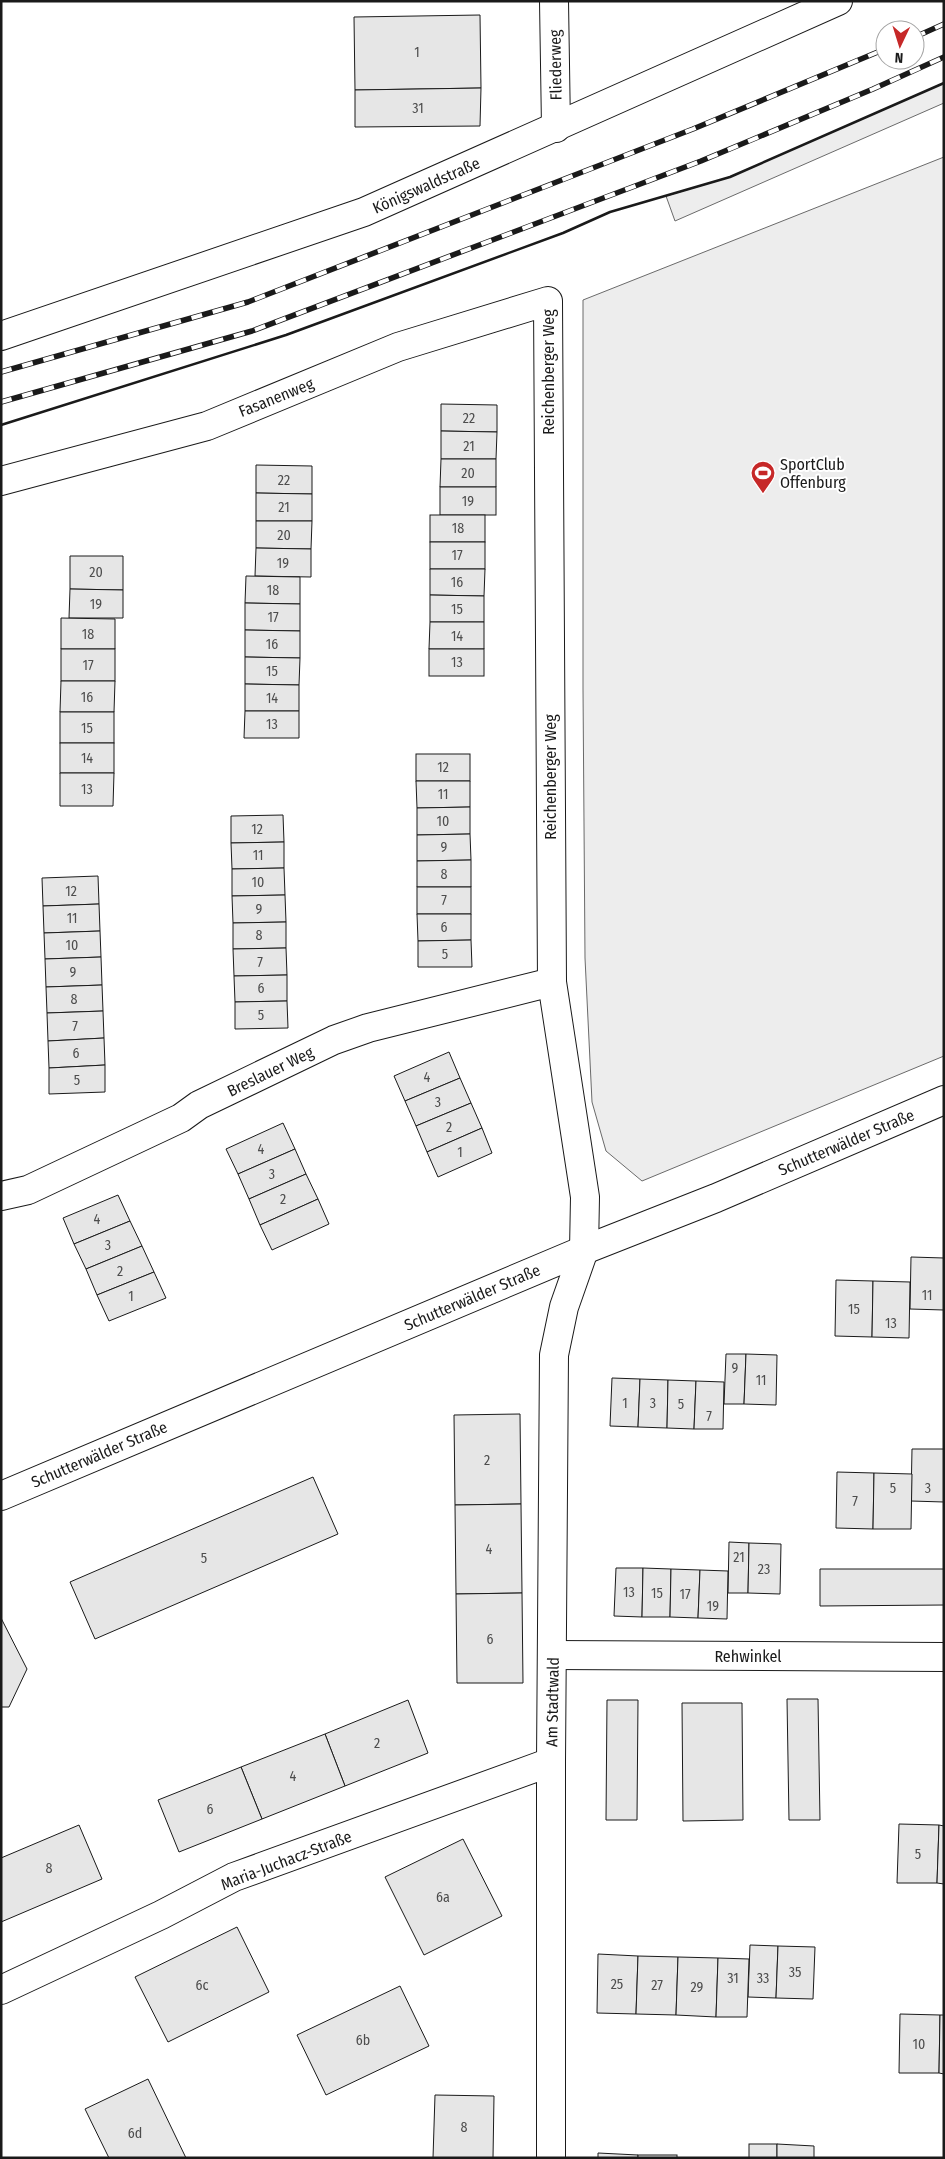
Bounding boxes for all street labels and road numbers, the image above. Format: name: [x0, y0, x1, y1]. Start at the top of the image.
street label: Fliederweg: [545, 29, 566, 101]
street label: Königswaldstraße: [370, 153, 483, 218]
street label: Reichenberger Weg: [539, 309, 558, 435]
street label: Fasanenweg: [236, 374, 317, 421]
street label: Reichenberger Weg: [541, 714, 560, 840]
street label: Breslauer Weg: [224, 1042, 317, 1100]
street label: Schutterwälder Straße: [775, 1105, 917, 1180]
street label: Schutterwälder Straße: [401, 1260, 543, 1335]
street label: Schutterwälder Straße: [28, 1417, 170, 1492]
street label: Rehwinkel: [714, 1647, 782, 1666]
street label: Am Stadtwald: [542, 1657, 563, 1747]
street label: Maria-Juchacz-Straße: [218, 1827, 354, 1894]

